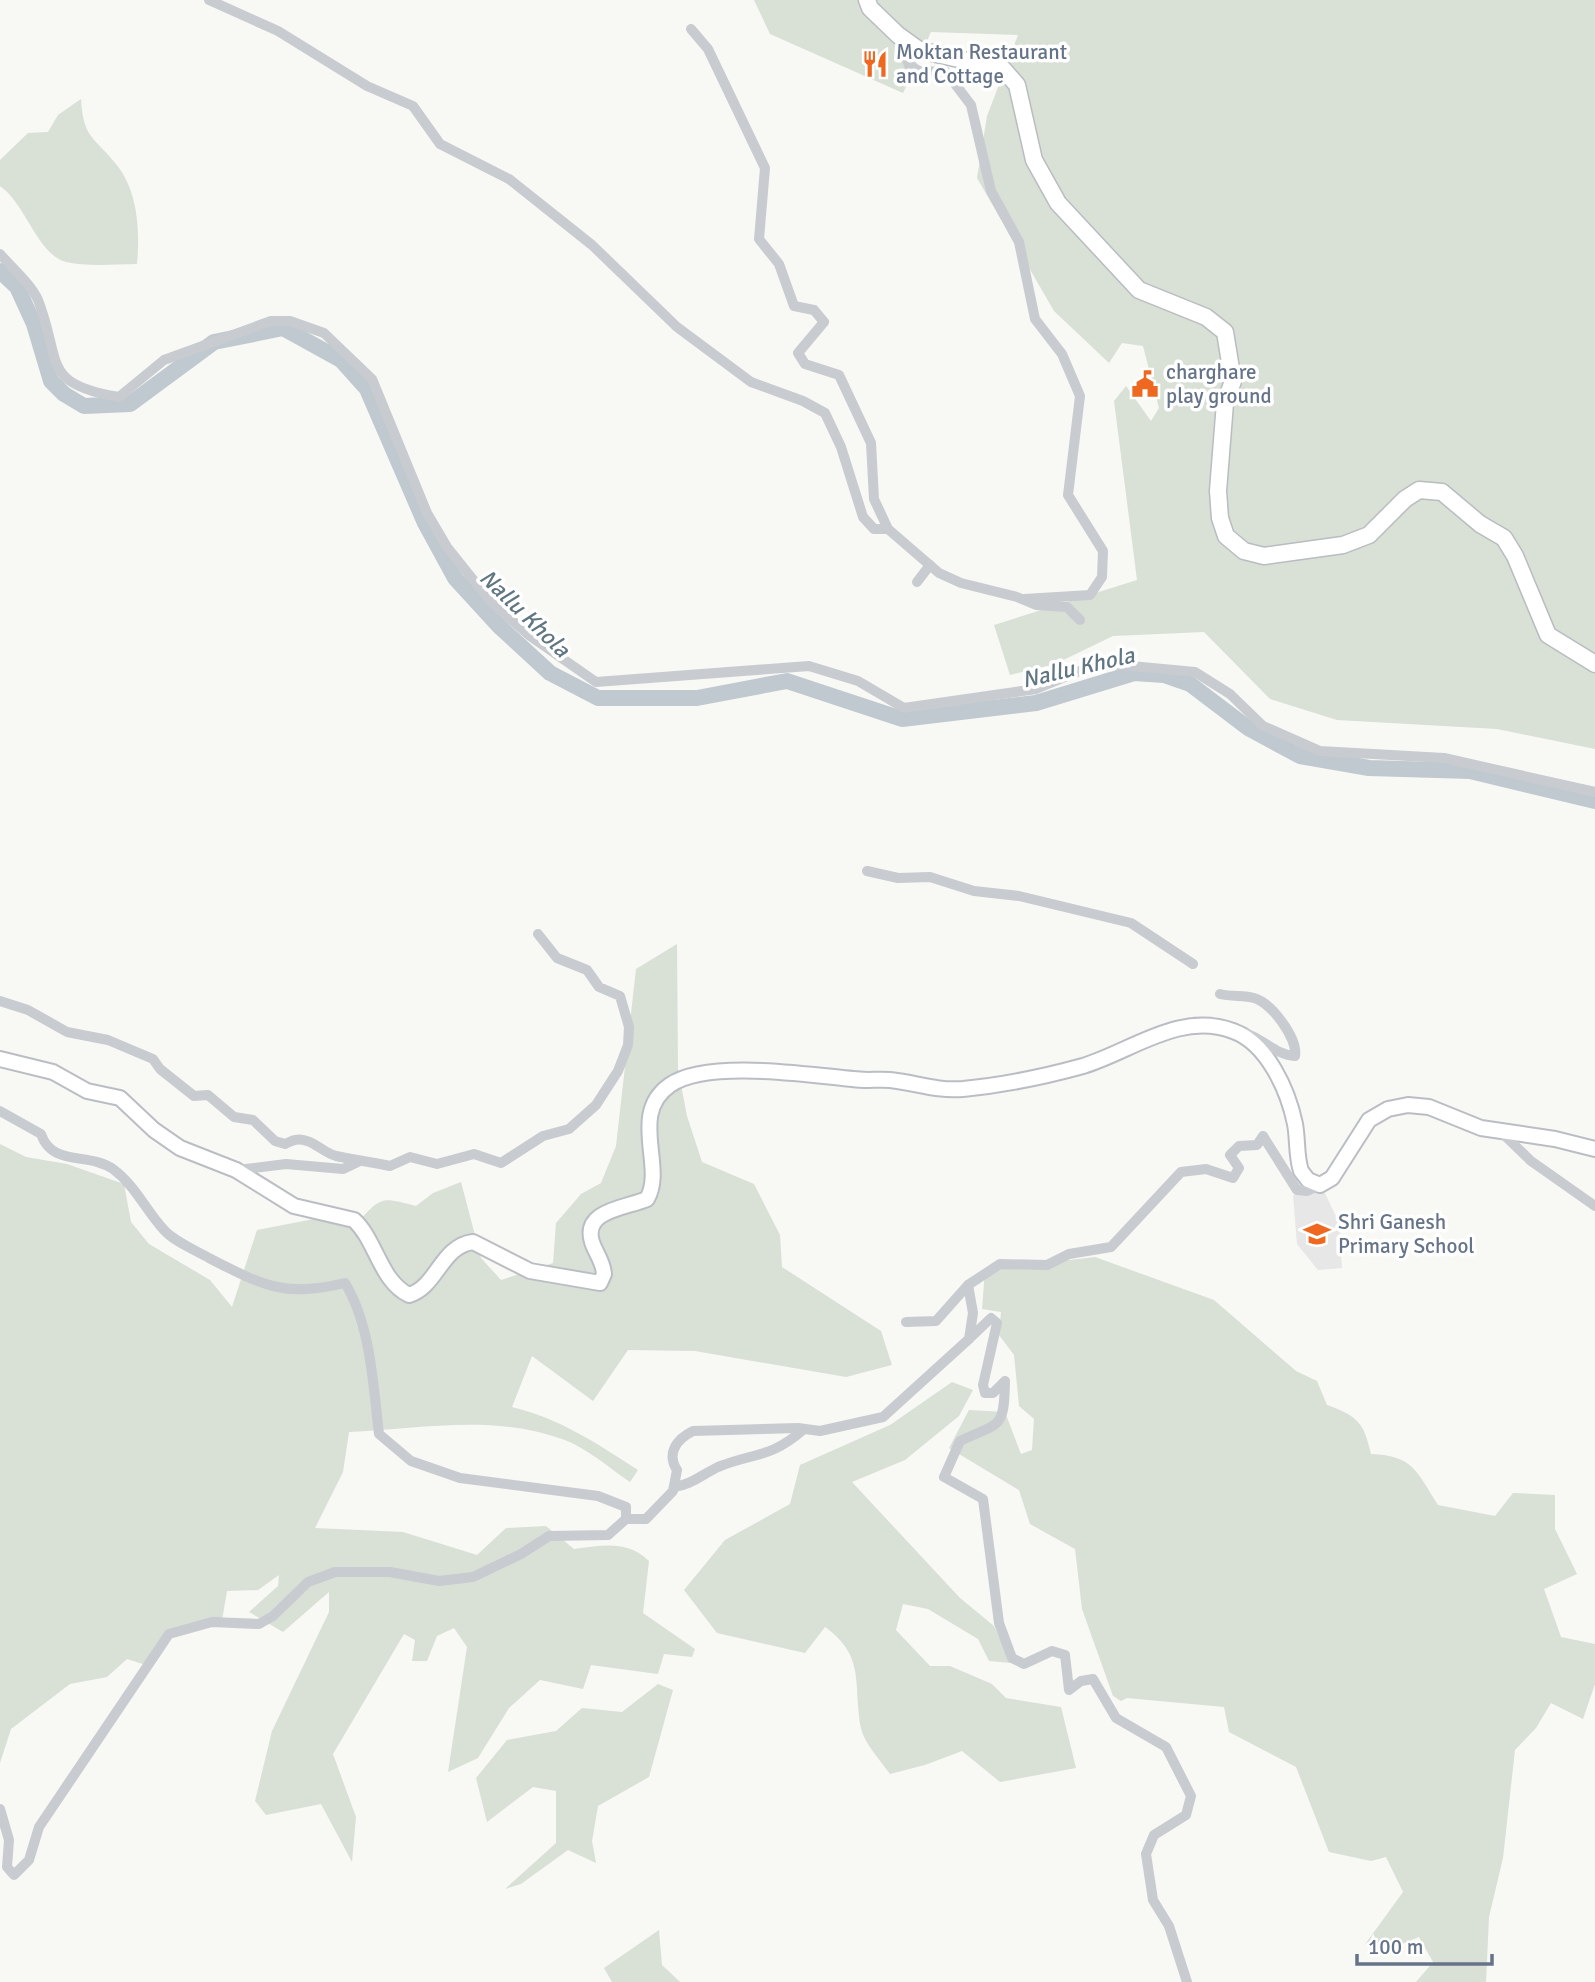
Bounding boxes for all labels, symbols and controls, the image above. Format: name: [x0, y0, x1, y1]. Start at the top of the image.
place label: Moktan Restaurant and Cottage: [896, 39, 1067, 89]
restaurant icon: Moktan Restaurant and Cottage: [860, 49, 890, 79]
place label: charghare play ground: [1166, 359, 1272, 409]
public building icon: charghare play ground: [1130, 369, 1160, 399]
water label: Nallu Khola: [473, 563, 577, 665]
water label: Nallu Khola: [1019, 640, 1138, 695]
place label: Shri Ganesh Primary School: [1338, 1209, 1474, 1259]
school or university icon: Shri Ganesh Primary School: [1302, 1219, 1332, 1249]
scale bar: [1357, 1923, 1492, 1967]
text: 100 m: [1368, 1934, 1423, 1960]

